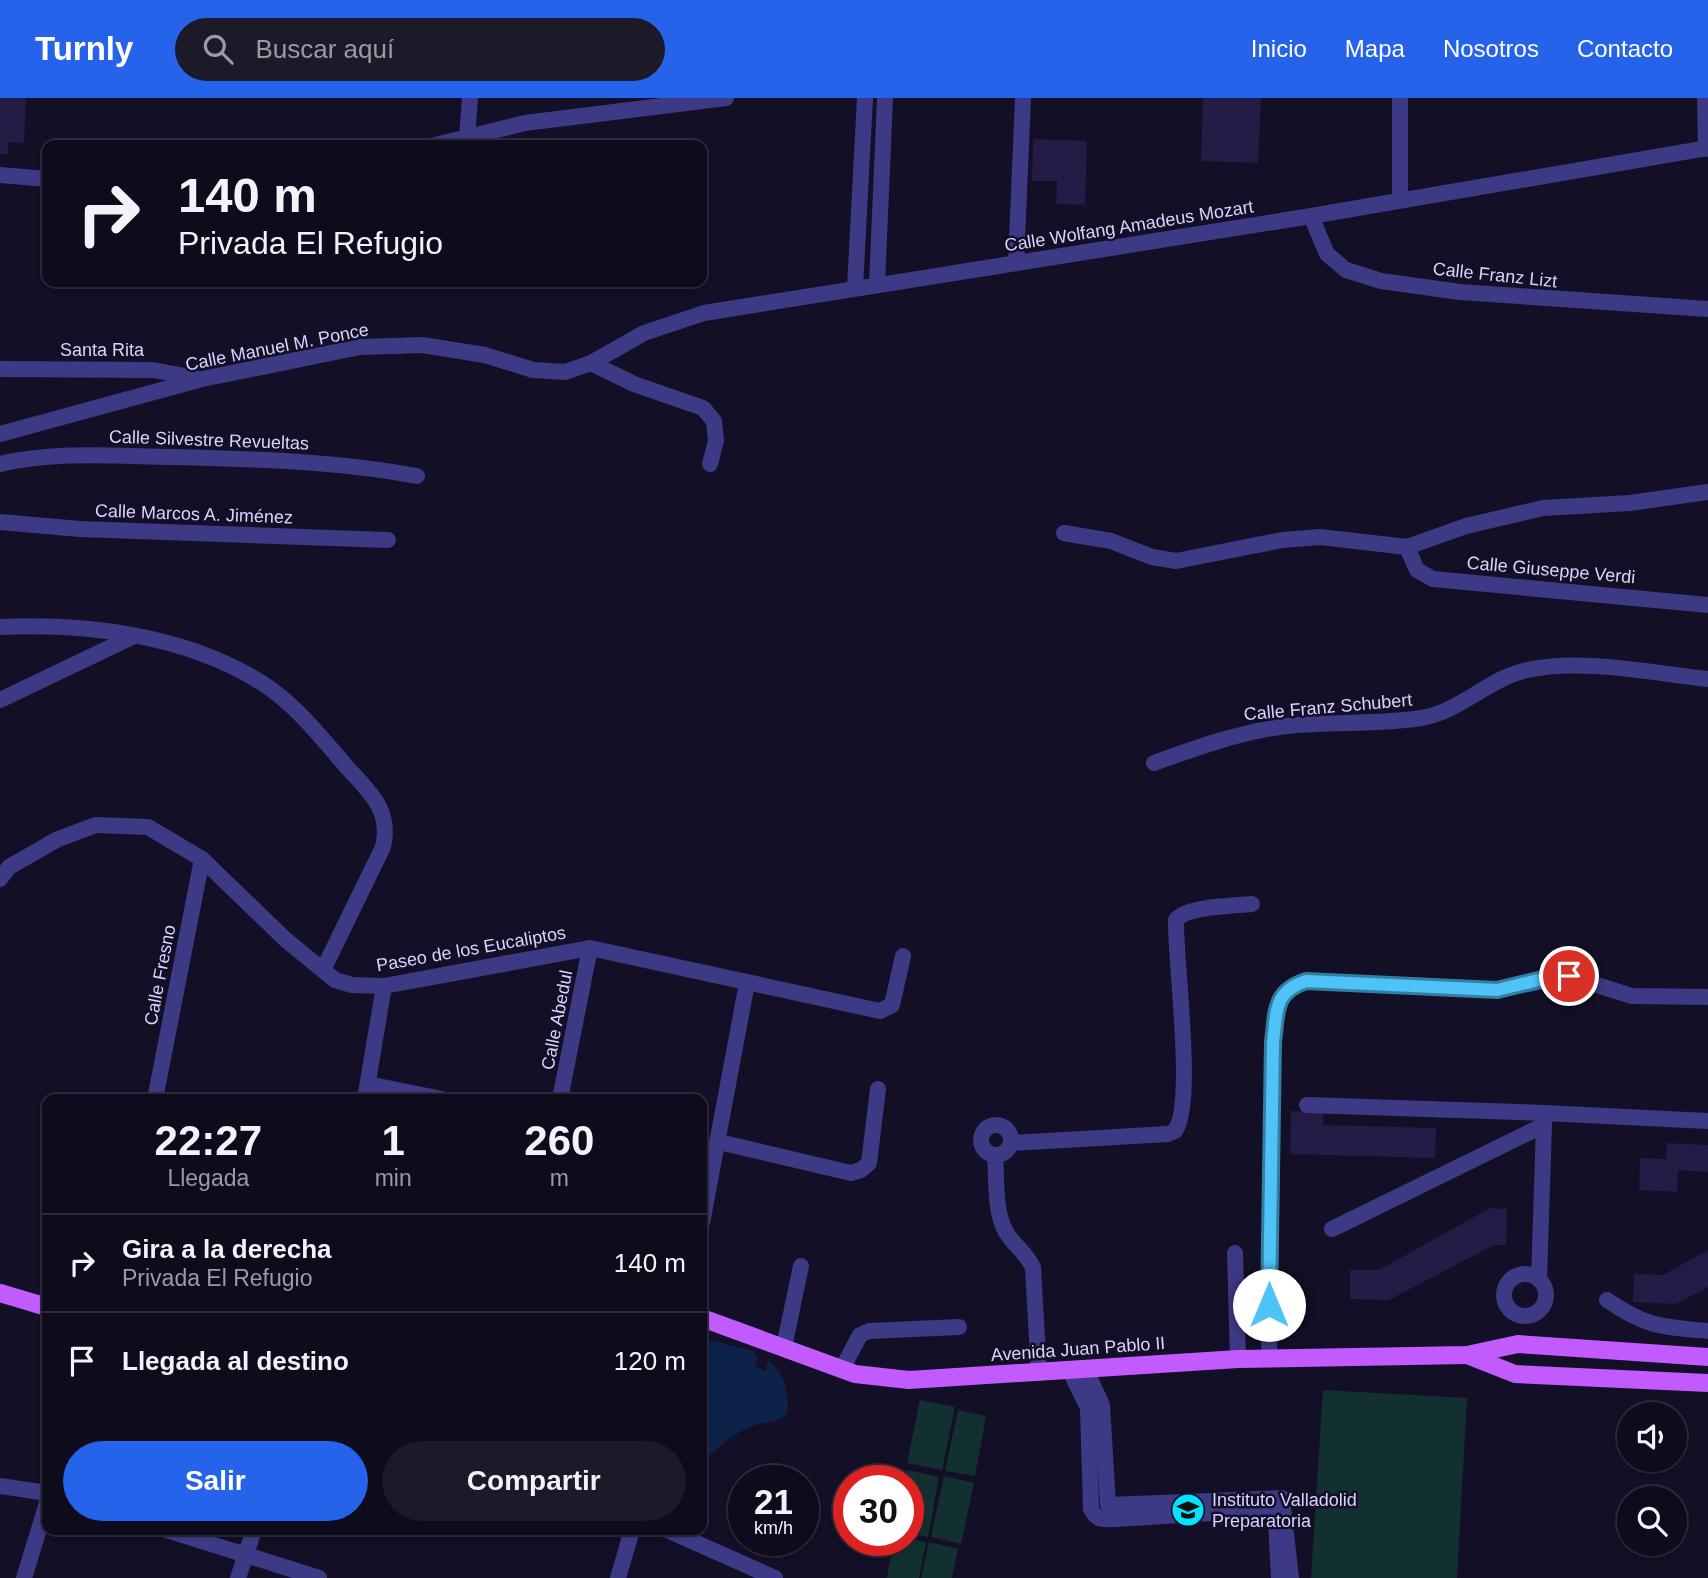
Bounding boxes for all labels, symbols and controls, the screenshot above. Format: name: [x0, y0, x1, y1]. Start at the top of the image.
search box: [175, 18, 665, 81]
text: Turnly: [35, 30, 133, 67]
icon: search: [199, 30, 237, 68]
text: Buscar aquí: [255, 34, 394, 64]
text: Inicio: [1251, 35, 1307, 62]
text: Mapa: [1345, 35, 1405, 62]
text: Nosotros: [1443, 35, 1539, 62]
text: Contacto: [1577, 35, 1673, 62]
icon: right: [63, 168, 154, 259]
text: 140 m: [178, 168, 317, 222]
street label: Calle Wolfang Amadeus Mozart: [1003, 196, 1255, 256]
text: Privada El Refugio: [178, 225, 443, 261]
street label: Calle Franz Lizt: [1432, 259, 1558, 291]
street label: Calle Manuel M. Ponce: [184, 319, 370, 375]
street label: Santa Rita: [60, 340, 145, 360]
street label: Calle Silvestre Revueltas: [109, 427, 309, 453]
street label: Calle Marcos A. Jiménez: [95, 501, 293, 527]
street label: Calle Giuseppe Verdi: [1466, 553, 1636, 587]
street label: Calle Franz Schubert: [1243, 690, 1413, 724]
street label: Paseo de los Eucaliptos: [375, 922, 567, 976]
street label: Calle Fresno: [140, 923, 180, 1027]
pin: [1539, 946, 1599, 1006]
icon: arrive: [1550, 957, 1588, 995]
street label: Calle Abedul: [538, 968, 576, 1072]
text: 22:27: [155, 1117, 262, 1164]
text: 1: [381, 1117, 405, 1164]
text: 260: [524, 1117, 594, 1164]
text: Llegada: [167, 1165, 249, 1191]
text: min: [375, 1165, 412, 1191]
text: m: [550, 1165, 569, 1191]
text: Gira a la derecha: [122, 1234, 332, 1264]
icon: right: [63, 1244, 101, 1282]
text: 140 m: [614, 1248, 686, 1278]
text: Privada El Refugio: [122, 1265, 313, 1291]
position arrow: [1232, 1268, 1306, 1342]
street label: Avenida Juan Pablo II: [990, 1333, 1166, 1365]
icon: arrive: [63, 1342, 101, 1380]
text: Llegada al destino: [122, 1346, 349, 1376]
text: 120 m: [614, 1346, 686, 1376]
map controls: [1617, 1402, 1687, 1556]
button: sound: [1617, 1402, 1687, 1472]
button: Salir: [63, 1441, 368, 1521]
button: Compartir: [382, 1441, 686, 1521]
speed limit sign: 30: [833, 1465, 924, 1556]
text: 21: [754, 1482, 793, 1521]
button: search: [1617, 1486, 1687, 1556]
place label: Instituto Valladolid Preparatoria: [1212, 1490, 1357, 1531]
school or university icon: Instituto Valladolid Preparatoria: [1169, 1491, 1207, 1529]
text: km/h: [754, 1518, 793, 1538]

